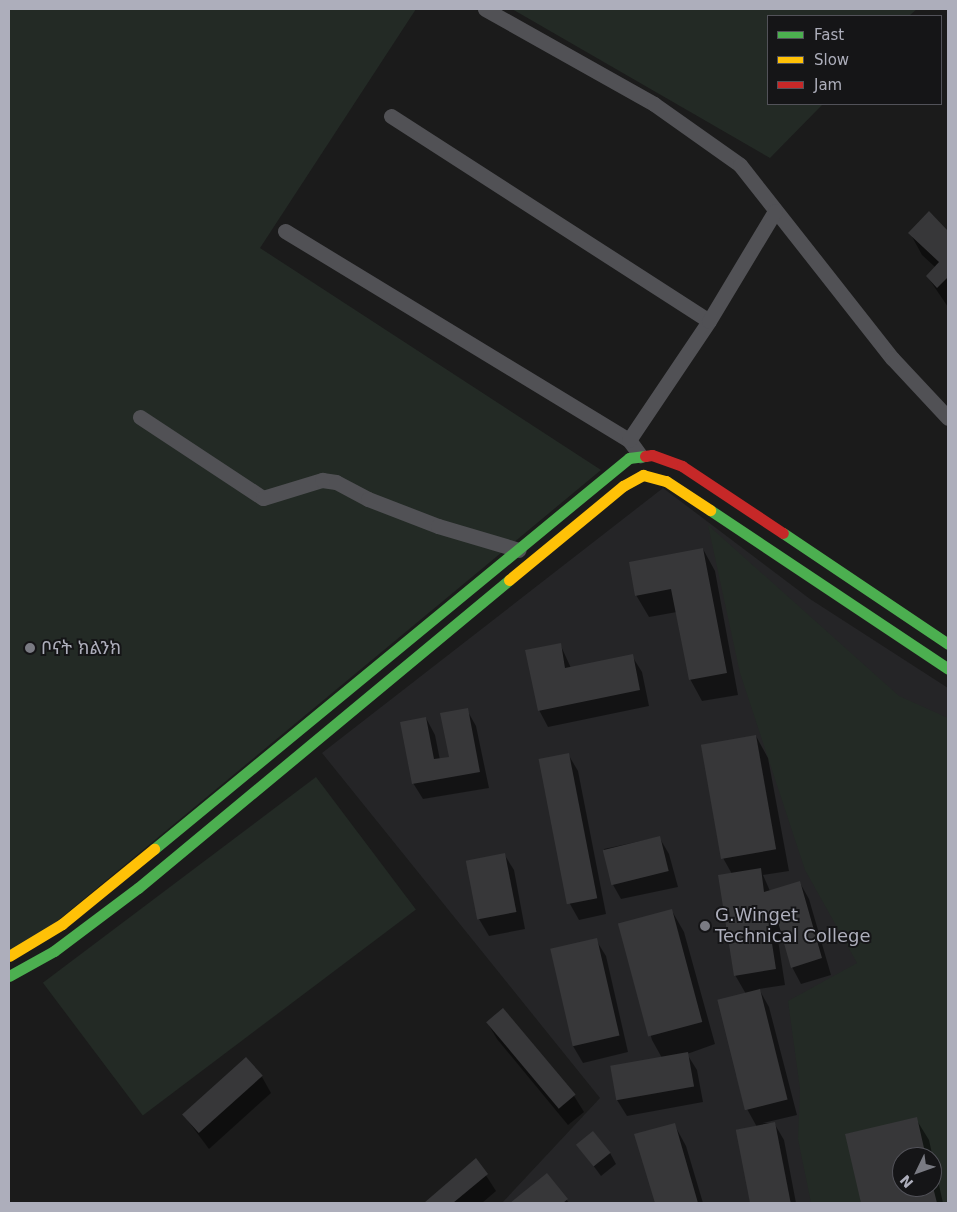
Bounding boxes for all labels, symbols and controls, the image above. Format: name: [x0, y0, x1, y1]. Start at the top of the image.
legend: [767, 15, 942, 105]
text: Fast: [814, 26, 844, 44]
text: Slow: [814, 51, 849, 69]
text: Jam: [814, 76, 842, 94]
place label: ቦናት ክልንክ: [41, 637, 121, 659]
marker: ቦናት ክልንክ: [23, 641, 37, 655]
place label: G.Winget Technical College: [715, 905, 871, 948]
marker: G.Winget Technical College: [699, 920, 711, 932]
north arrow: [892, 1147, 942, 1197]
text: N: [897, 1172, 916, 1191]

